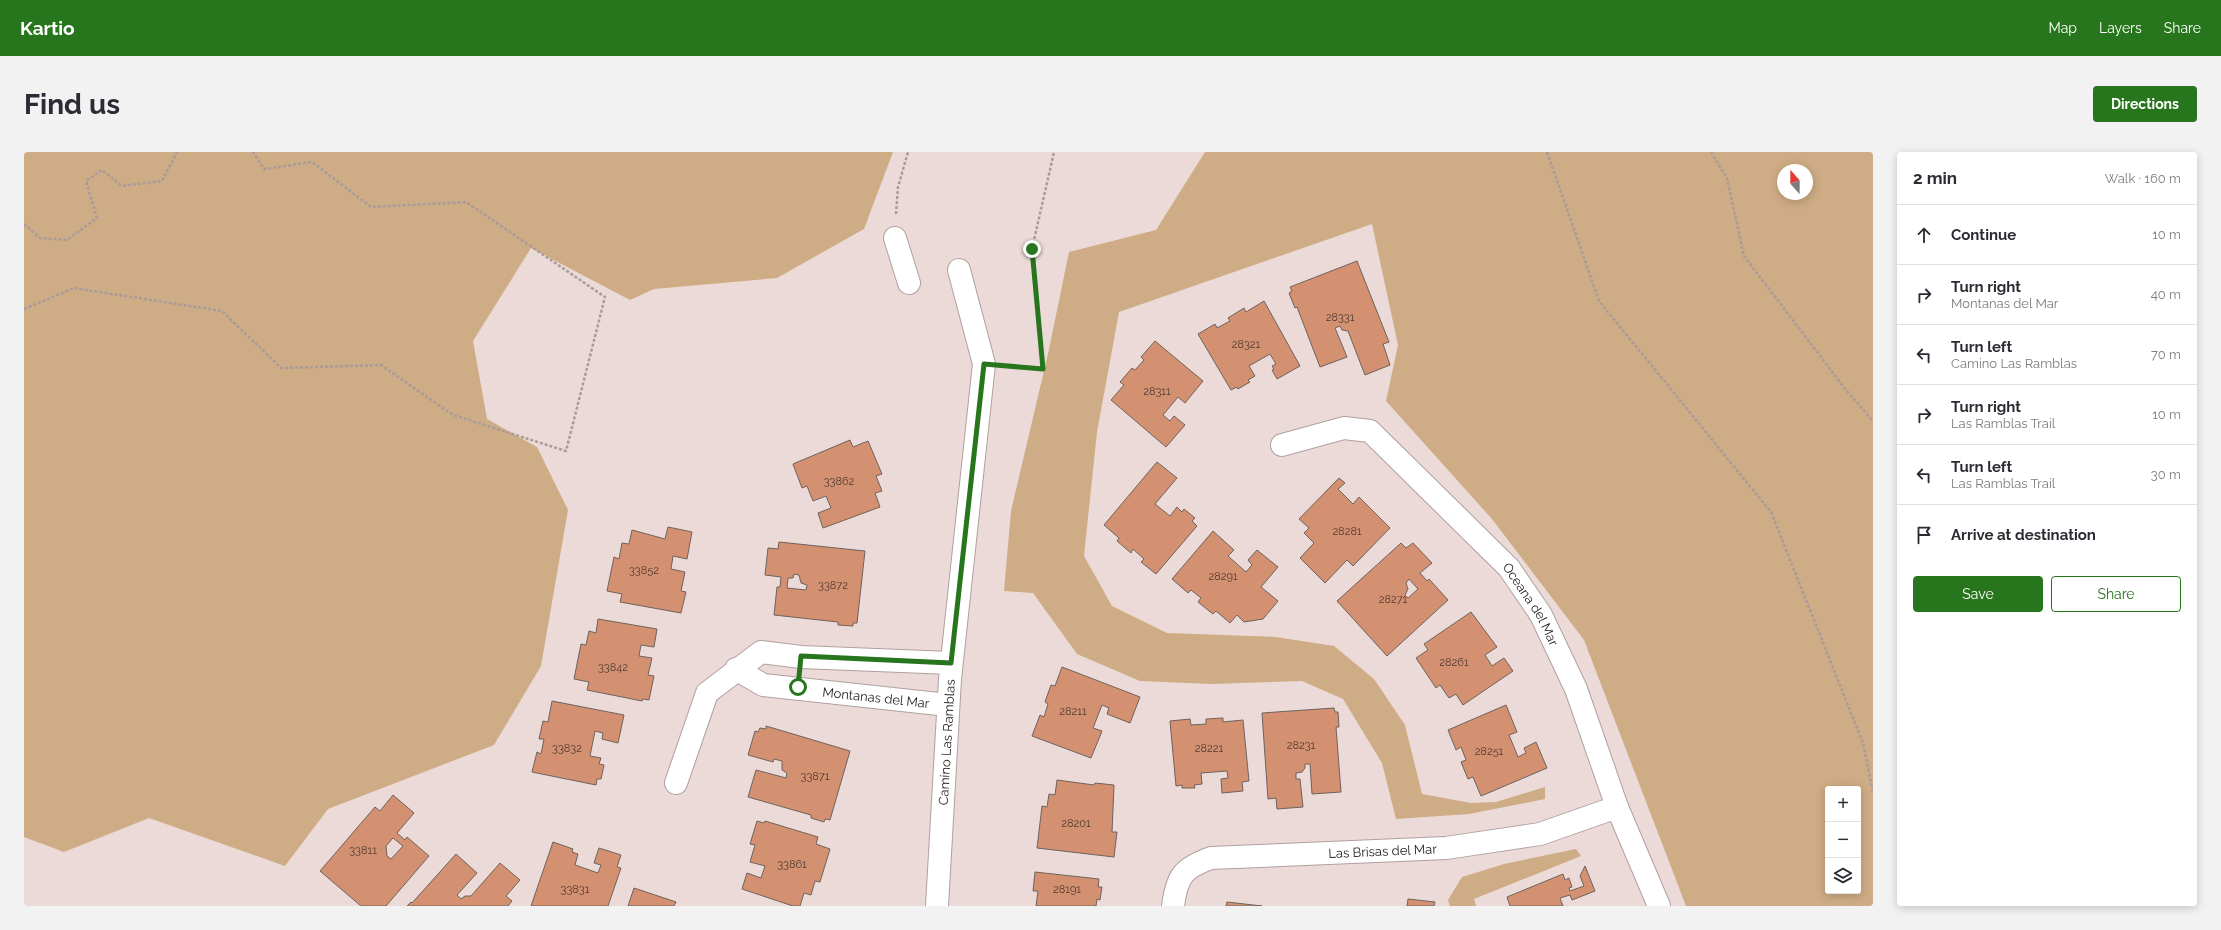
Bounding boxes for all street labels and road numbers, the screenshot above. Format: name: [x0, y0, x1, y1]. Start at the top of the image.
street label: Oceana del Mar: [1500, 559, 1562, 649]
street label: Camino Las Ramblas: [936, 679, 958, 806]
street label: Montanas del Mar: [822, 684, 931, 711]
street label: Las Brisas del Mar: [1328, 841, 1438, 861]

